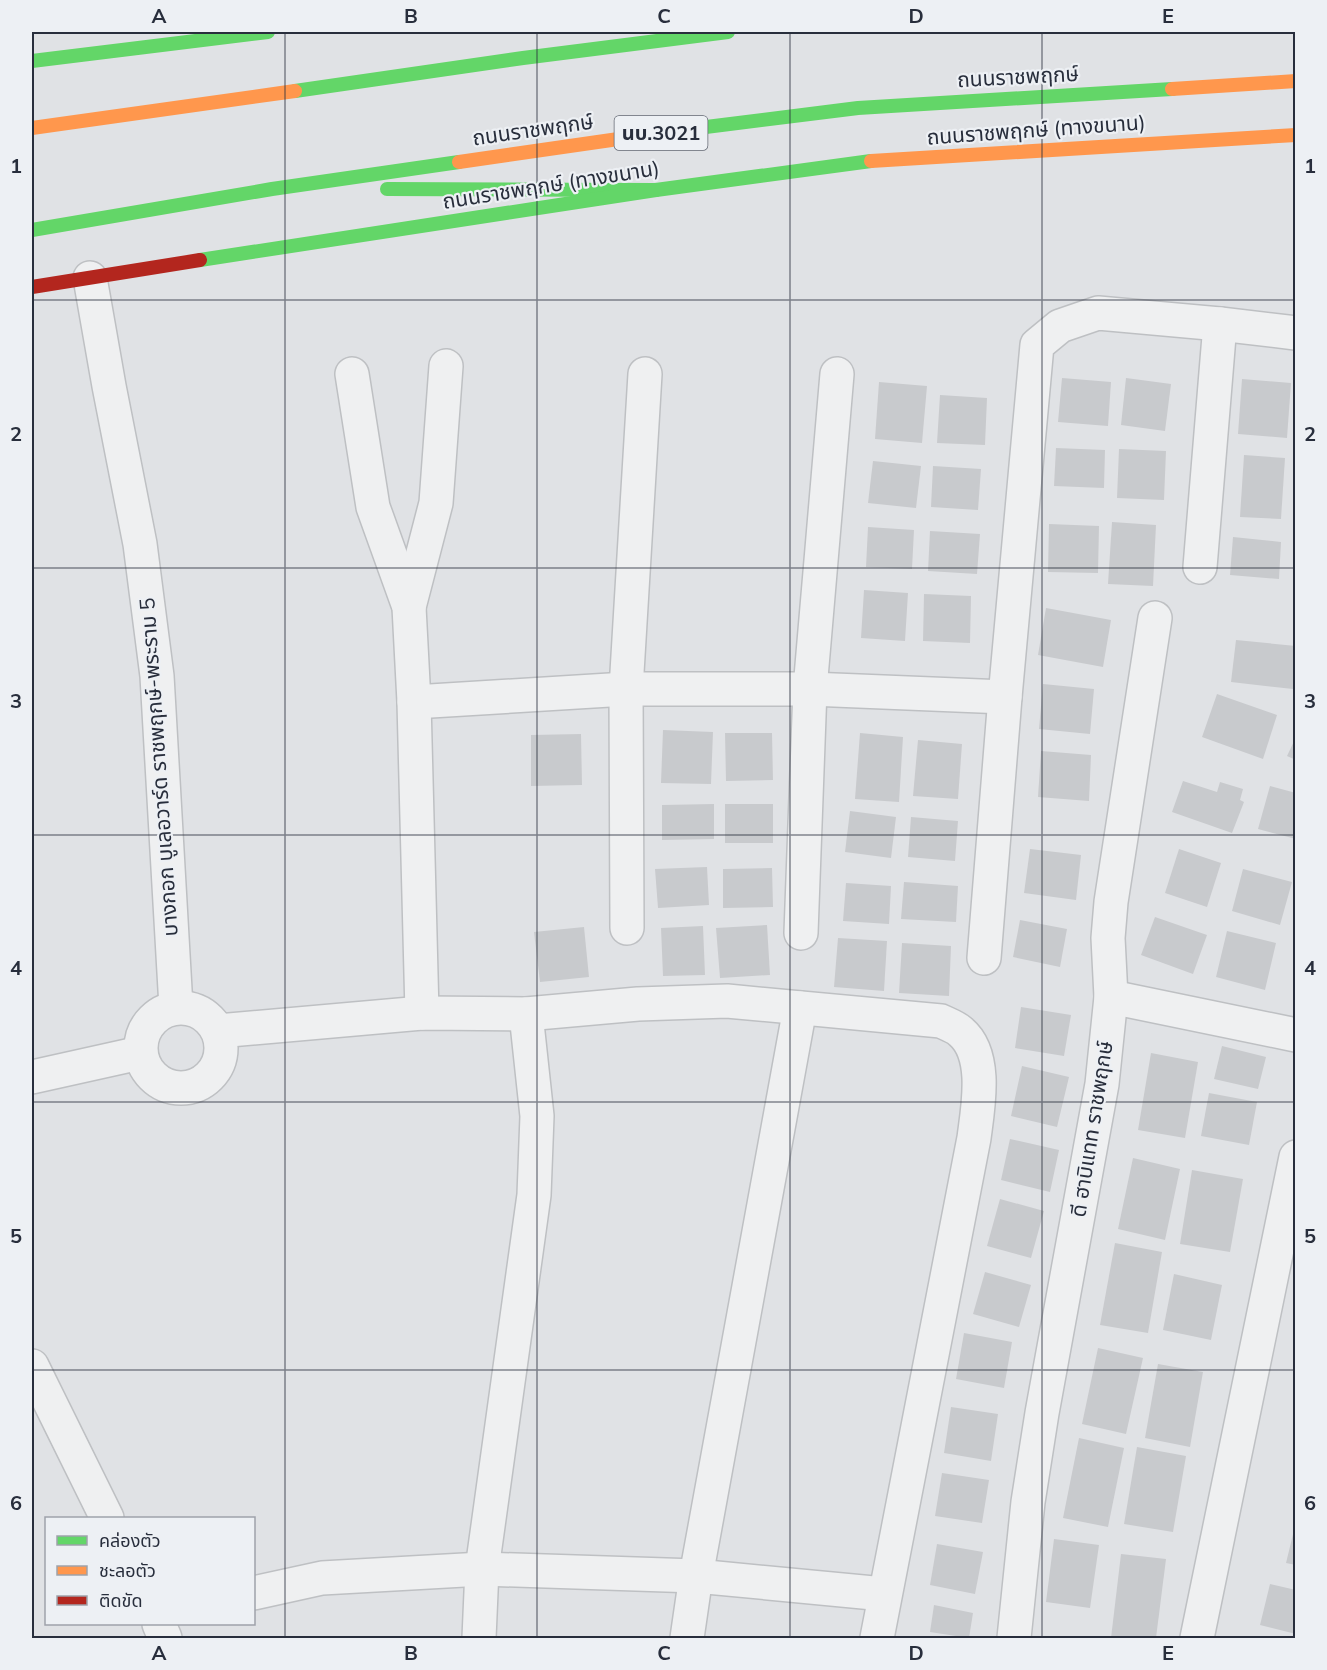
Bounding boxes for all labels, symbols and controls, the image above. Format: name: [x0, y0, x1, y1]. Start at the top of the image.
text: A: [152, 3, 167, 28]
text: B: [404, 3, 418, 28]
text: C: [657, 3, 671, 28]
text: D: [908, 3, 924, 28]
text: E: [1162, 3, 1174, 28]
street label: ถนนราชพฤกษ์: [956, 60, 1080, 92]
street label: ถนนราชพฤกษ์: [471, 108, 595, 150]
street label: ถนนราชพฤกษ์ (ทางขนาน): [926, 108, 1146, 150]
road number: นบ.3021: [614, 116, 708, 150]
text: 1: [10, 153, 22, 178]
text: 1: [1304, 153, 1316, 178]
street label: ถนนราชพฤกษ์ (ทางขนาน): [441, 154, 661, 214]
text: 2: [10, 421, 22, 446]
text: 2: [1304, 421, 1316, 446]
street label: บางกอก บูเลอวาร์ด ราชพฤกษ์-พระราม 5: [133, 597, 184, 937]
text: 3: [10, 688, 22, 713]
text: 3: [1304, 688, 1316, 713]
text: 4: [10, 955, 22, 980]
text: 4: [1304, 955, 1316, 980]
street label: ดี ฮาบิแทท ราชพฤกษ์: [1064, 1039, 1118, 1219]
text: 5: [10, 1223, 22, 1248]
text: 5: [1304, 1223, 1316, 1248]
text: 6: [10, 1490, 22, 1515]
text: 6: [1304, 1490, 1316, 1515]
legend: [45, 1517, 255, 1625]
text: คล่องตัว: [99, 1529, 161, 1552]
text: ชะลอตัว: [99, 1559, 156, 1582]
text: ติดขัด: [99, 1589, 142, 1612]
text: A: [152, 1640, 167, 1665]
text: B: [404, 1640, 418, 1665]
text: C: [657, 1640, 671, 1665]
text: D: [908, 1640, 924, 1665]
text: E: [1162, 1640, 1174, 1665]

